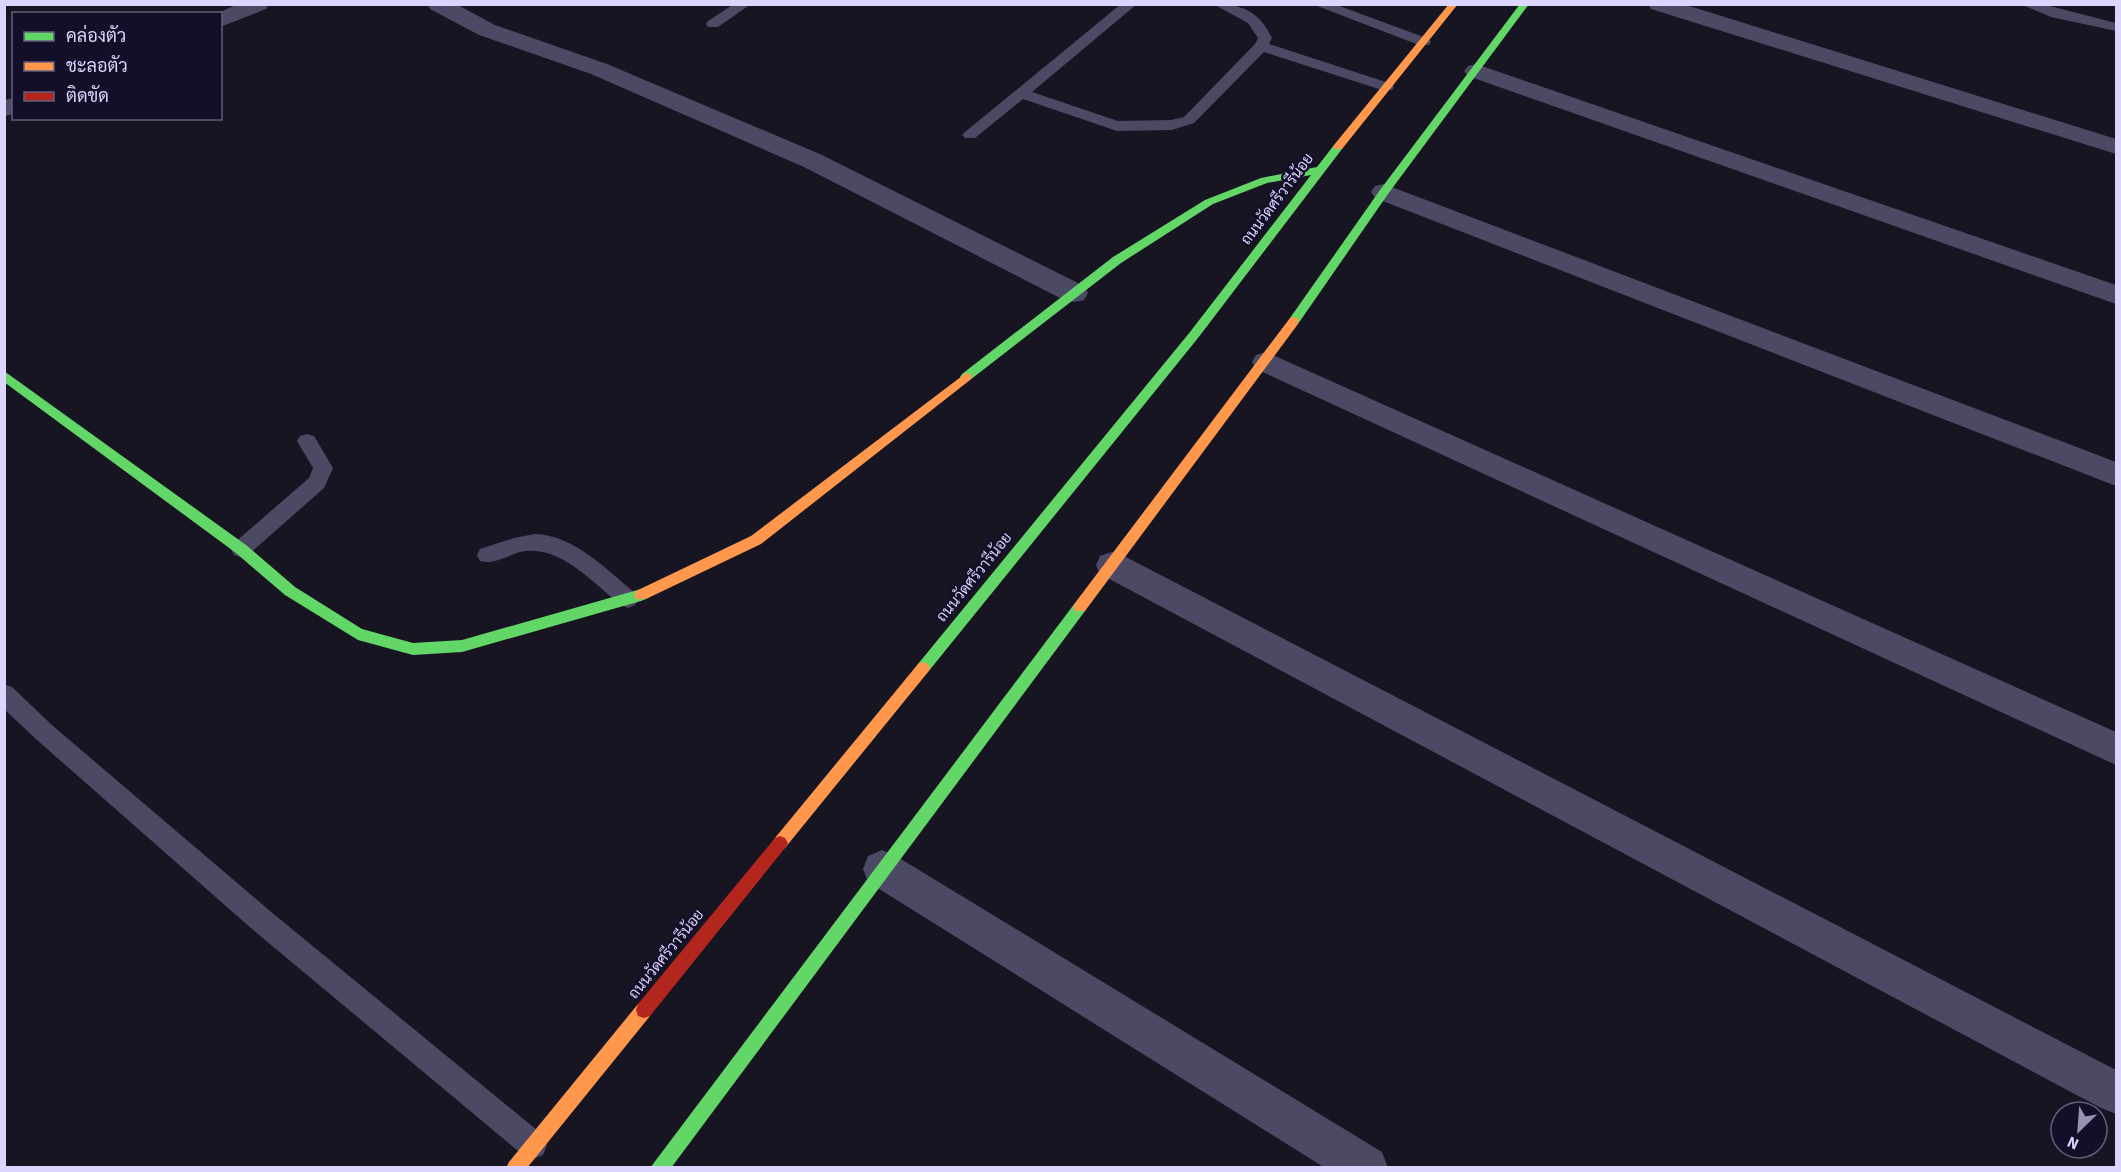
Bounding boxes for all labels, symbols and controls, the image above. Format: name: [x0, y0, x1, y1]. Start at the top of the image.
legend: [12, 12, 222, 120]
text: คล่องตัว: [66, 24, 126, 49]
text: ชะลอตัว: [66, 54, 128, 79]
text: ติดขัด: [66, 84, 109, 109]
street label: ถนนวัดศรีวารีน้อย: [1236, 149, 1319, 249]
street label: ถนนวัดศรีวารีน้อย: [932, 528, 1017, 627]
street label: ถนนวัดศรีวารีน้อย: [624, 905, 709, 1004]
north arrow: [2049, 1100, 2109, 1160]
text: N: [2064, 1130, 2083, 1155]

